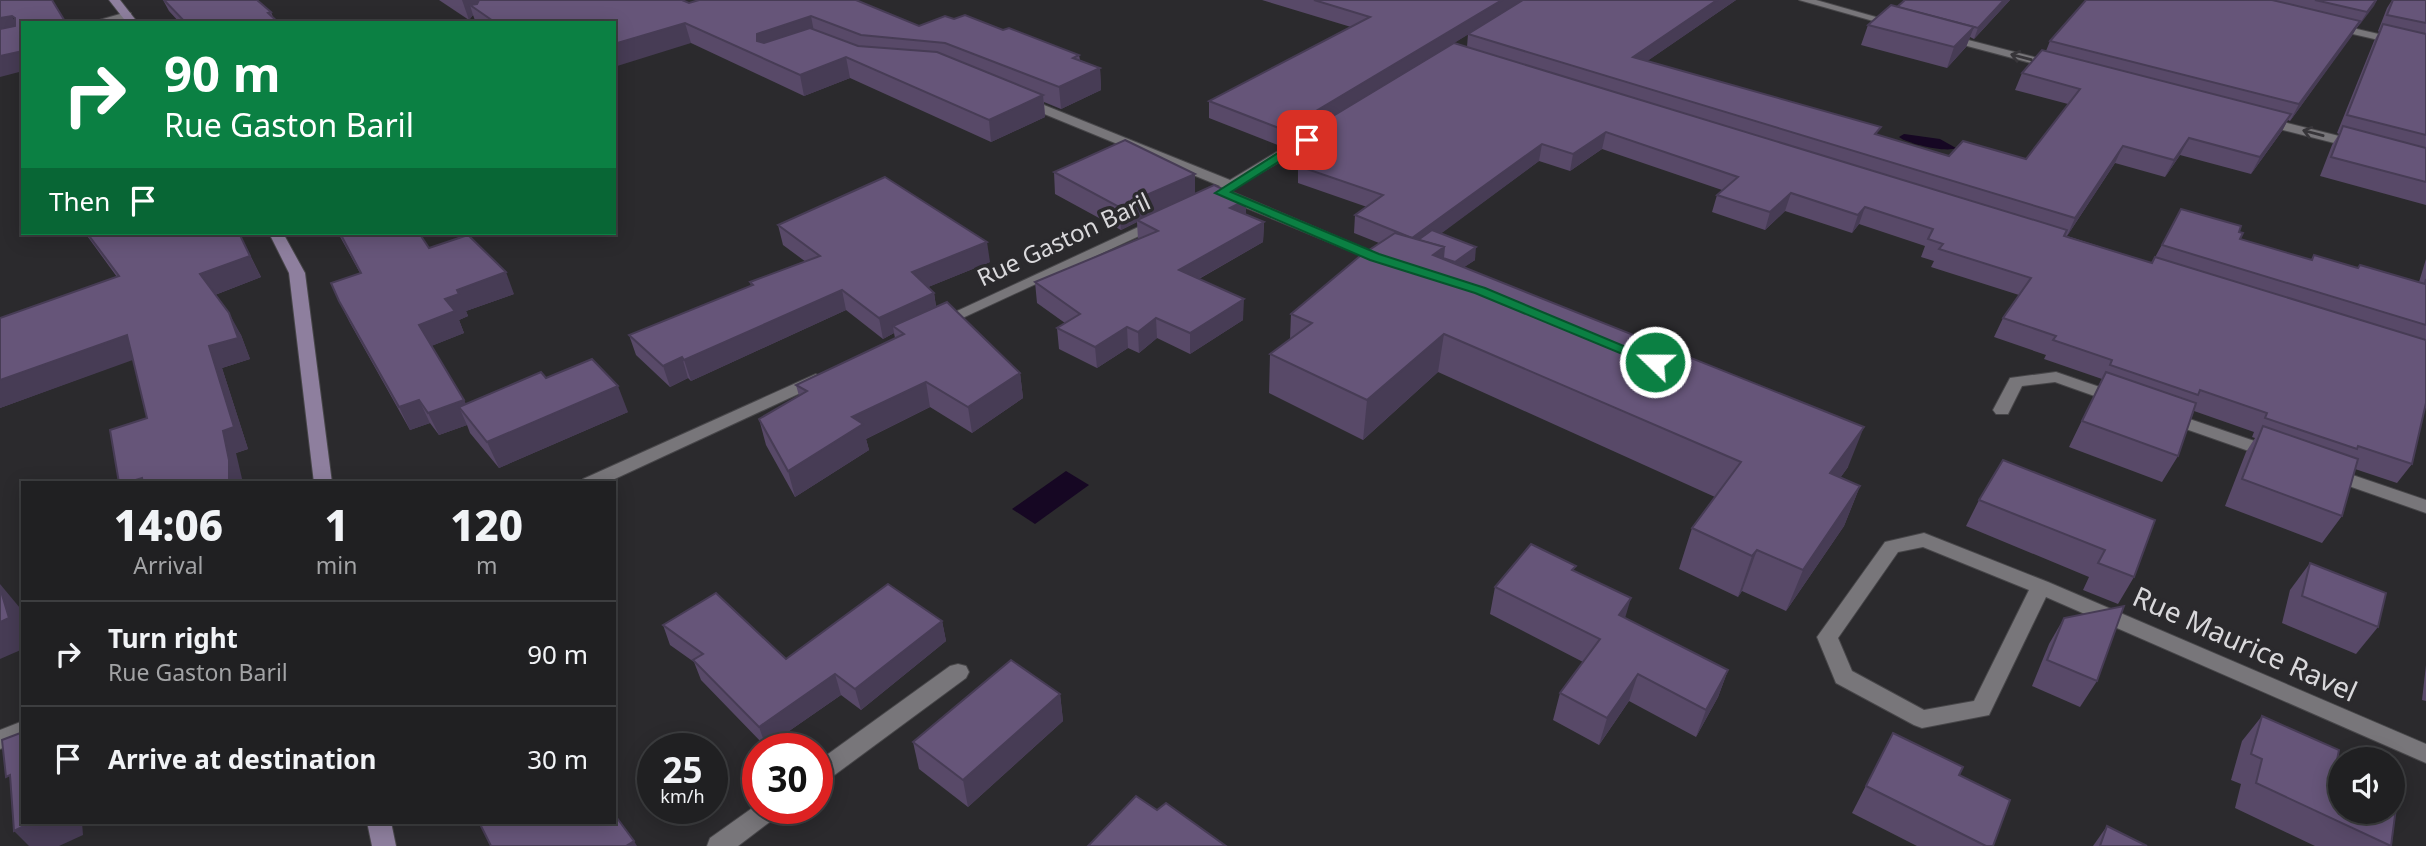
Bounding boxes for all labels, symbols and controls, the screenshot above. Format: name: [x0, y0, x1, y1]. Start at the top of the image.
text: 90 m: [164, 40, 281, 106]
icon: right: [49, 49, 140, 140]
one-way arrow: [2011, 50, 2033, 63]
text: Rue Gaston Baril: [164, 103, 414, 146]
pin: [1277, 110, 1337, 170]
icon: arrive: [1288, 121, 1326, 159]
one-way arrow: [2302, 126, 2324, 139]
icon: arrive: [124, 182, 162, 220]
text: Then: [49, 183, 110, 219]
street label: Rue Gaston Baril: [971, 184, 1155, 293]
position arrow: [1618, 325, 1692, 399]
text: 14:06: [114, 496, 223, 553]
text: 1: [324, 496, 349, 553]
text: 120: [450, 496, 523, 553]
text: Arrival: [133, 549, 203, 581]
text: min: [316, 549, 357, 581]
text: m: [476, 549, 497, 581]
street label: Rue Maurice Ravel: [2127, 577, 2364, 710]
text: Turn right: [108, 620, 238, 656]
icon: right: [49, 635, 87, 673]
text: 90 m: [527, 636, 588, 672]
text: Rue Gaston Baril: [108, 656, 288, 688]
speed limit sign: 30: [742, 733, 833, 824]
icon: arrive: [49, 740, 87, 778]
text: Arrive at destination: [108, 741, 377, 777]
text: 30 m: [527, 741, 588, 777]
text: 25: [662, 746, 703, 793]
map controls: [2328, 747, 2405, 824]
button: sound: [2328, 747, 2405, 824]
text: km/h: [660, 784, 705, 808]

